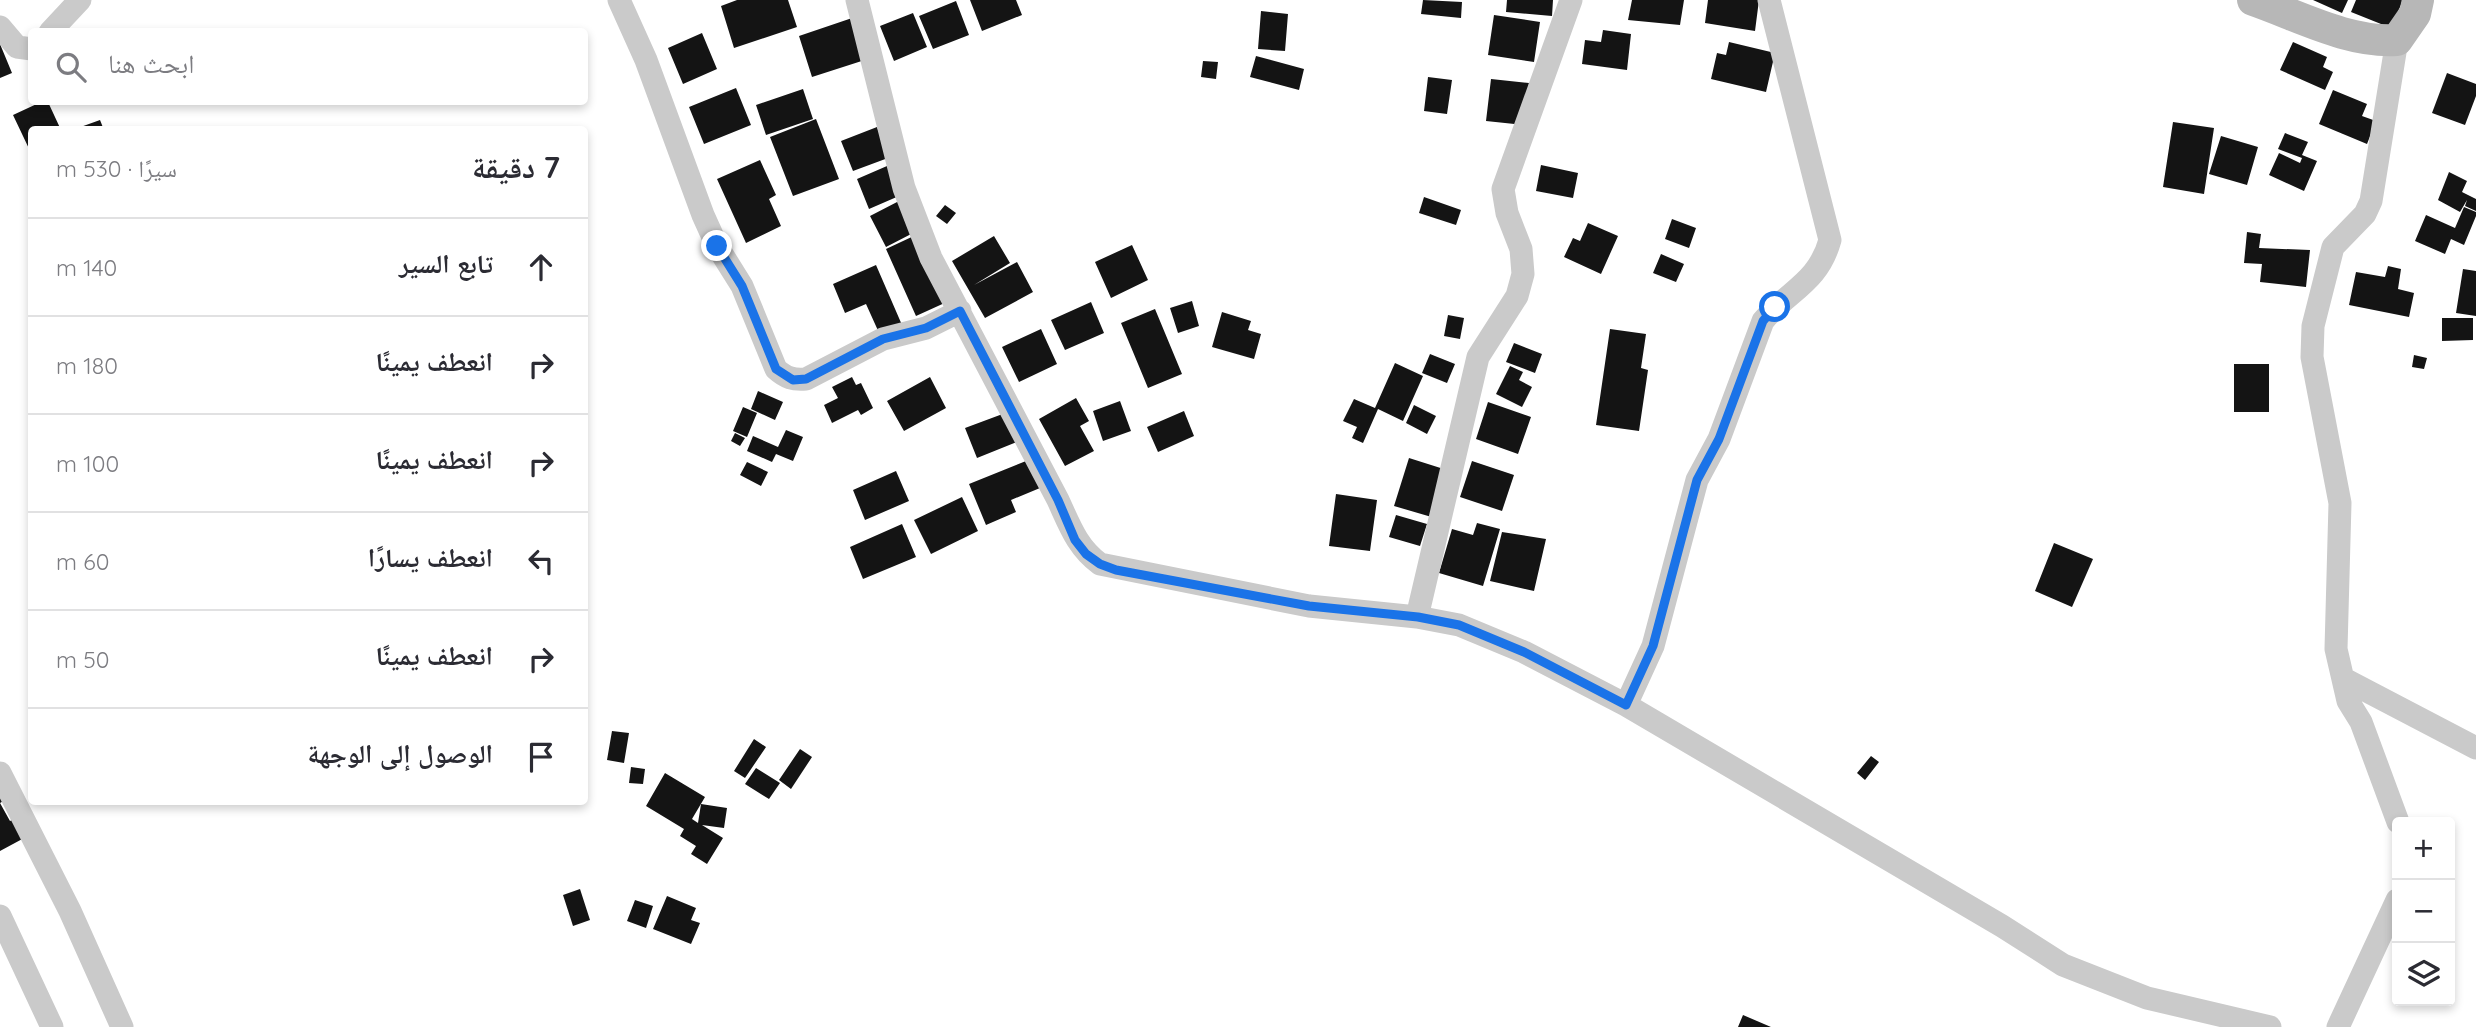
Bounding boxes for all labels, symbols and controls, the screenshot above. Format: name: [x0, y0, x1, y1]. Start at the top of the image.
search box: [28, 28, 588, 105]
text: ابحث هنا: [108, 47, 194, 80]
icon: search: [52, 48, 90, 86]
text: 7 دقيقة: [472, 148, 560, 186]
text: سيرًا · 530 m: [56, 154, 177, 183]
route end: [701, 230, 732, 261]
text: تابع السير: [399, 247, 493, 280]
icon: ahead: [522, 248, 560, 286]
text: 140 m: [56, 253, 117, 282]
route start: [1759, 291, 1790, 322]
text: انعطف يمينًا: [375, 345, 493, 378]
icon: right: [522, 346, 560, 384]
text: 180 m: [56, 351, 118, 380]
text: انعطف يمينًا: [375, 443, 493, 476]
icon: right: [522, 444, 560, 482]
text: 100 m: [56, 449, 119, 478]
text: انعطف يسارًا: [368, 541, 493, 574]
icon: left: [522, 542, 560, 580]
text: 60 m: [56, 547, 109, 576]
text: انعطف يمينًا: [375, 639, 493, 672]
icon: right: [522, 640, 560, 678]
text: 50 m: [56, 645, 110, 674]
text: الوصول إلى الوجهة: [307, 737, 493, 770]
icon: arrive: [522, 738, 560, 776]
map controls: [2392, 817, 2455, 1006]
button: +: [2392, 817, 2455, 880]
button: −: [2392, 880, 2455, 943]
button: layers: [2392, 943, 2455, 1006]

